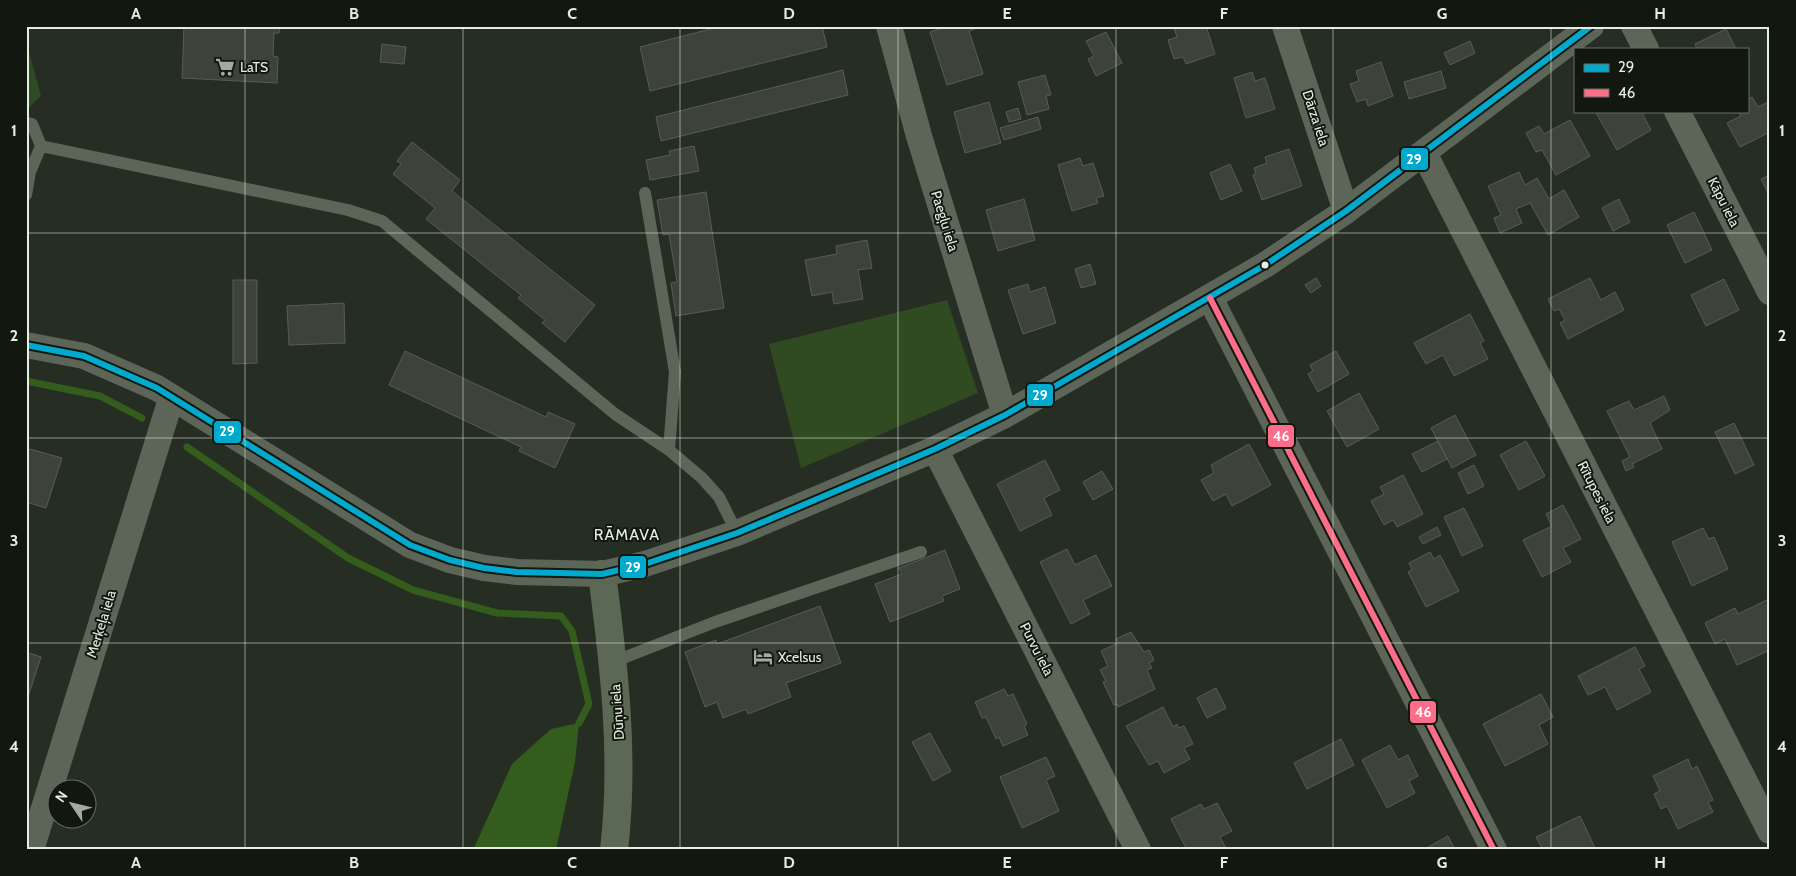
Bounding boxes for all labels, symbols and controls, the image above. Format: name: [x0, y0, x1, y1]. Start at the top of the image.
text: A: [131, 4, 141, 23]
text: B: [349, 4, 359, 23]
text: C: [567, 4, 577, 23]
text: D: [783, 4, 795, 23]
text: E: [1002, 4, 1012, 23]
text: F: [1220, 4, 1229, 23]
text: G: [1437, 4, 1447, 23]
text: H: [1654, 4, 1666, 23]
legend: [1574, 48, 1748, 112]
supermarket icon: LaTS: [214, 56, 236, 78]
place label: LaTS: [240, 58, 268, 76]
text: 29: [1618, 58, 1634, 76]
text: 46: [1618, 84, 1635, 102]
street label: Dārza iela: [1298, 88, 1334, 149]
text: 1: [11, 121, 17, 140]
text: 1: [1779, 121, 1785, 140]
line badge: 29: [1400, 147, 1429, 171]
text: 29: [1406, 150, 1422, 168]
street label: Kāpu iela: [1704, 174, 1744, 230]
street label: Paegļu iela: [927, 188, 963, 254]
unlabelled marker: [1260, 260, 1270, 270]
text: 2: [10, 326, 18, 345]
text: 2: [1778, 326, 1786, 345]
line badge: 29: [1026, 383, 1054, 407]
text: 29: [1032, 386, 1048, 404]
line badge: 29: [213, 420, 242, 444]
text: 29: [219, 422, 235, 440]
line badge: 46: [1267, 424, 1295, 448]
text: 46: [1273, 427, 1289, 445]
street label: Rītupes iela: [1574, 458, 1620, 526]
district label: RĀMAVA: [594, 525, 660, 544]
text: 3: [10, 531, 18, 550]
text: 3: [1778, 531, 1786, 550]
line badge: 29: [619, 555, 647, 579]
text: 29: [625, 558, 641, 576]
street label: Merķeļa iela: [82, 588, 120, 660]
street label: Purvu iela: [1016, 619, 1058, 679]
hotel icon: Xcelsus: [752, 646, 774, 668]
place label: Xcelsus: [778, 648, 822, 666]
street label: Dūņu iela: [606, 683, 628, 741]
line badge: 46: [1409, 700, 1437, 724]
text: 46: [1415, 703, 1431, 721]
text: 4: [9, 737, 19, 756]
text: 4: [1777, 737, 1787, 756]
north arrow: [48, 778, 98, 828]
text: N: [51, 787, 72, 806]
text: A: [131, 853, 141, 872]
text: B: [349, 853, 359, 872]
text: C: [567, 853, 577, 872]
text: D: [783, 853, 795, 872]
text: E: [1002, 853, 1012, 872]
text: F: [1220, 853, 1229, 872]
text: G: [1437, 853, 1447, 872]
text: H: [1654, 853, 1666, 872]

